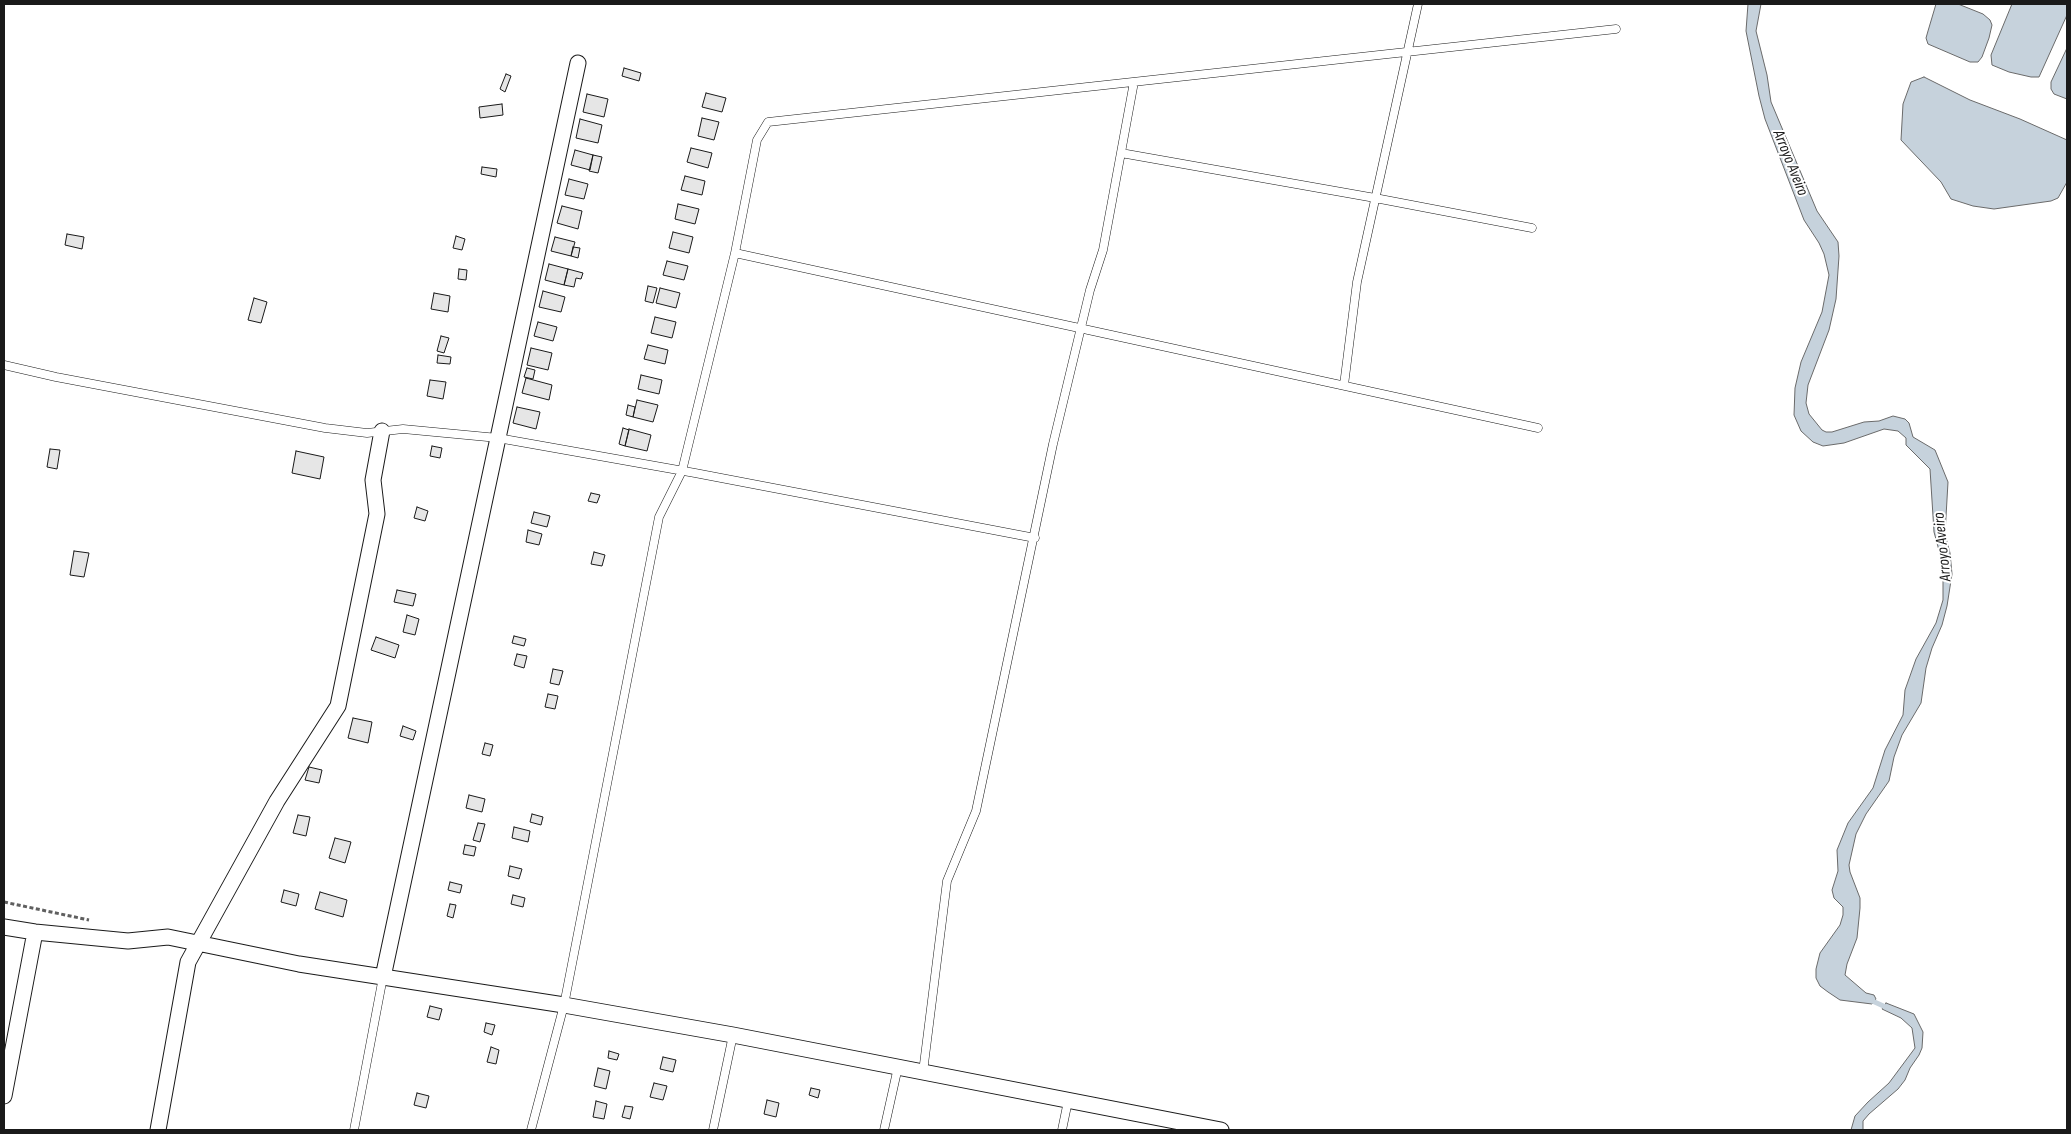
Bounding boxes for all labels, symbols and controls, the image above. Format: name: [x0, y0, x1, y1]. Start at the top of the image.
water label: Arroyo Aveiro: [1768, 127, 1812, 199]
water label: Arroyo Aveiro: [1930, 512, 1956, 582]

